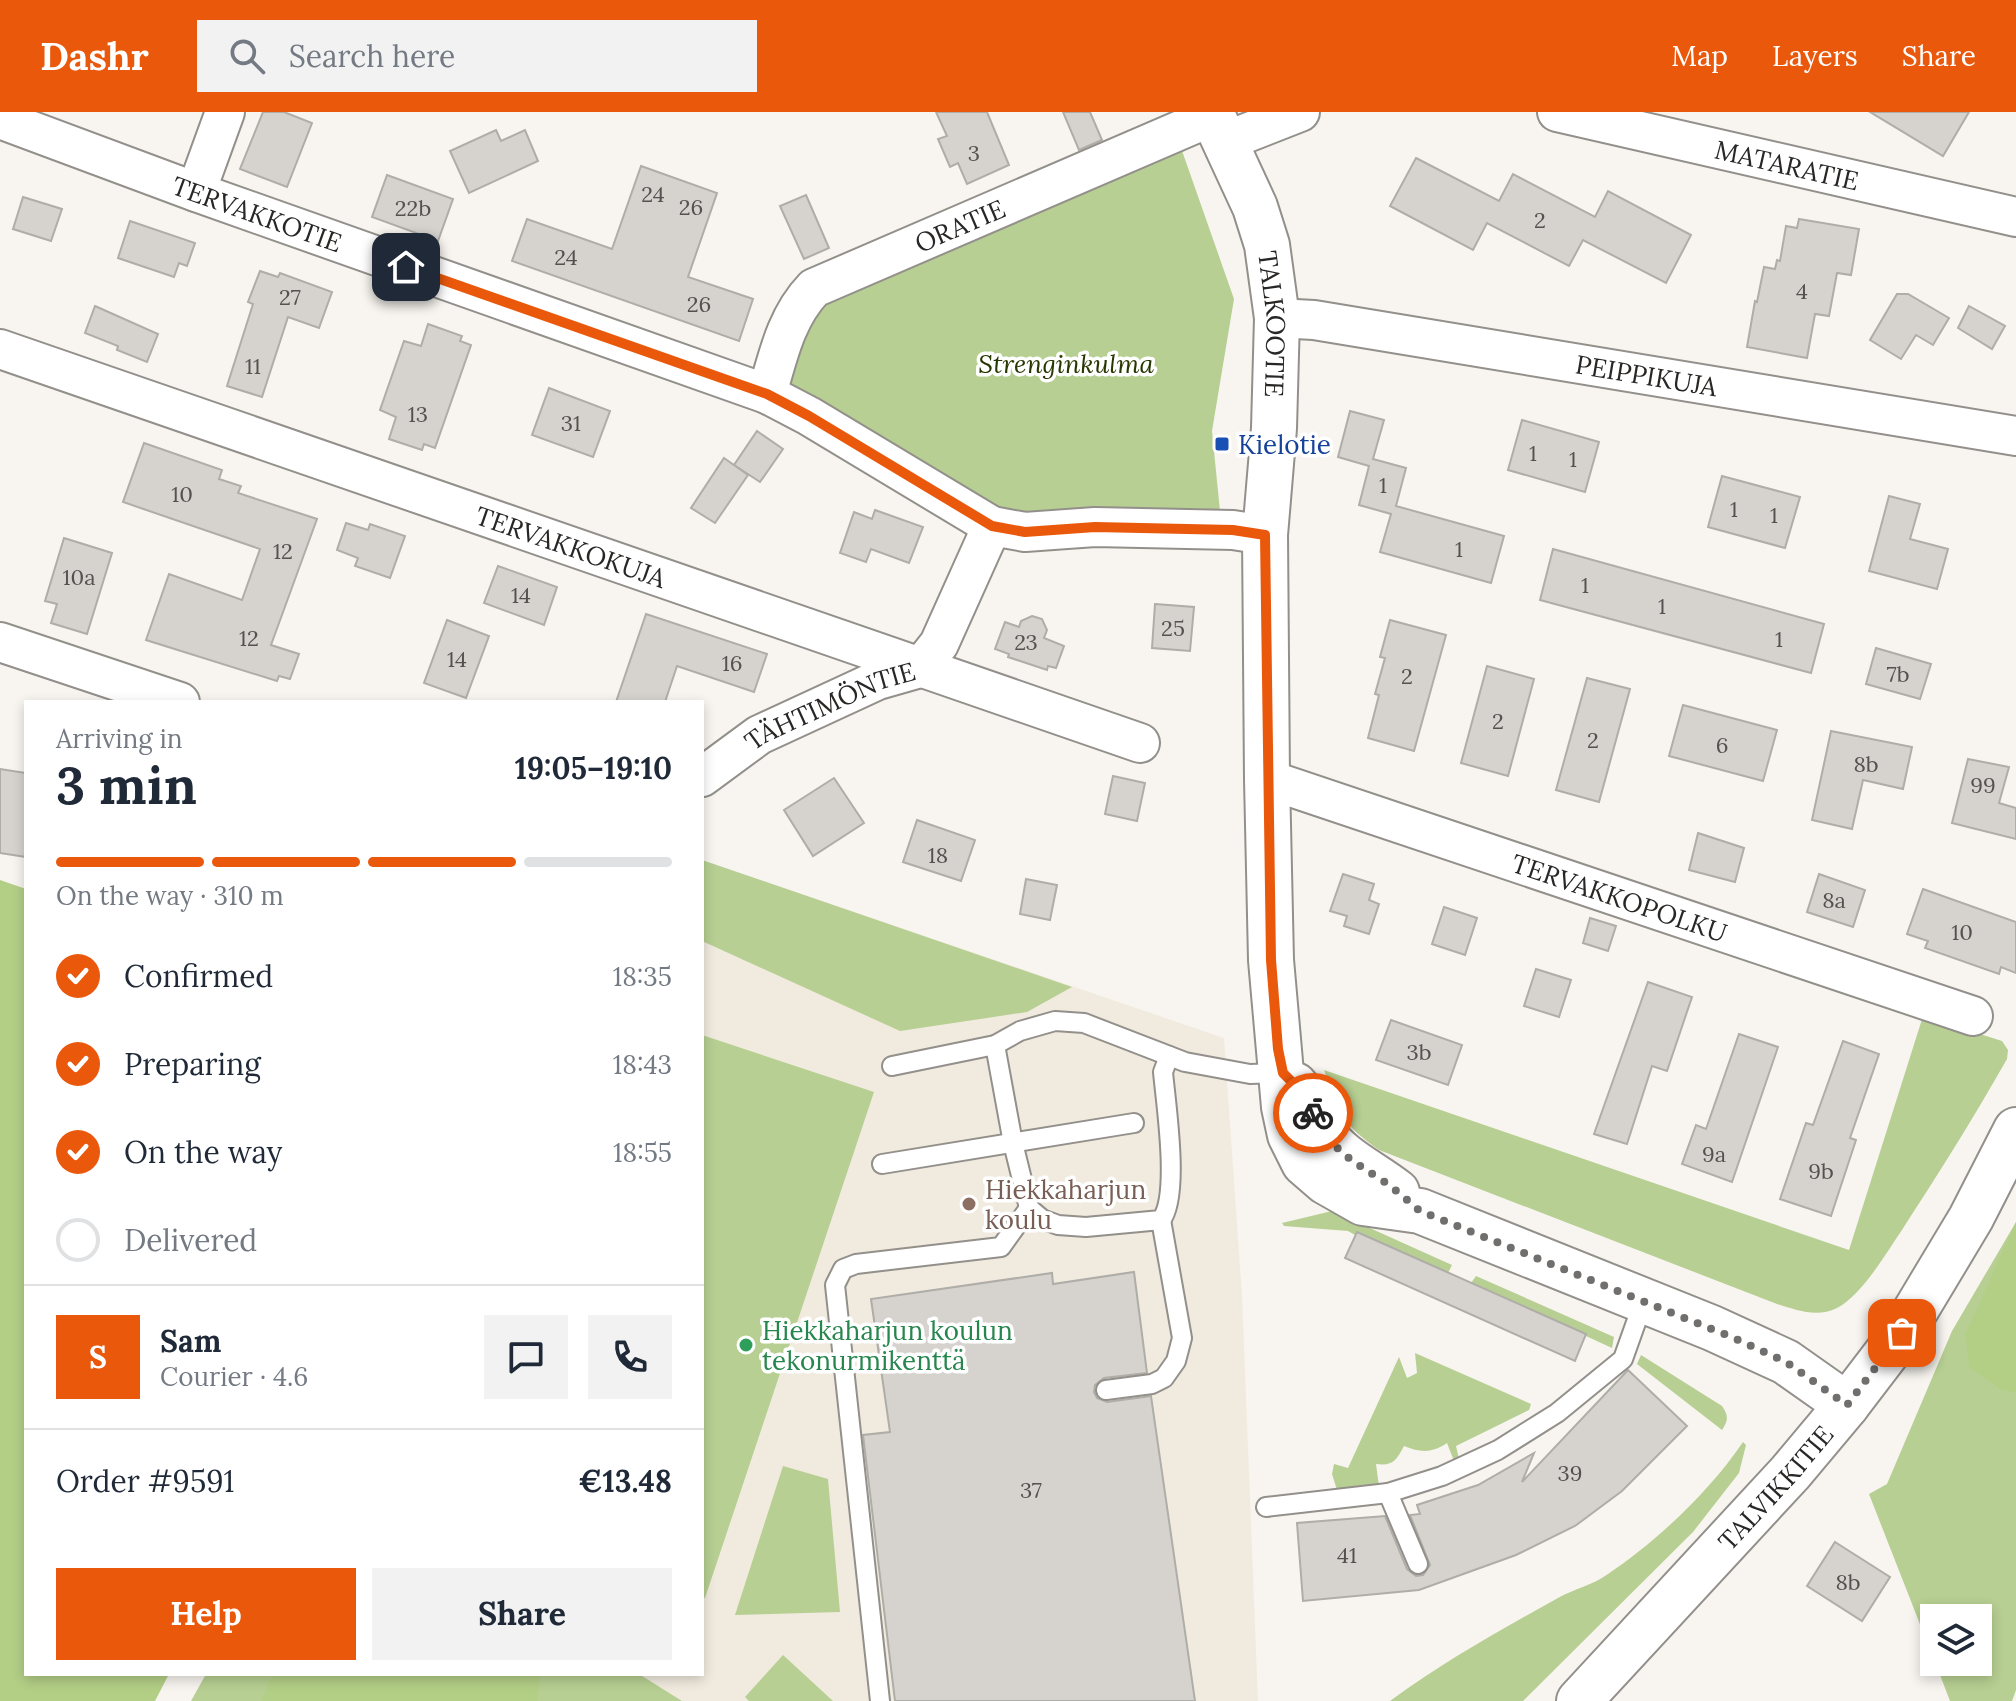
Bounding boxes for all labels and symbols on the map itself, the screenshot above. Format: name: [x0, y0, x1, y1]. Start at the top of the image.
street label: MATARATIE: [1712, 132, 1862, 197]
house number: 3: [968, 139, 980, 167]
street label: TERVAKKOTIE: [168, 168, 347, 259]
house number: 24: [641, 180, 665, 208]
street label: ORATIE: [910, 191, 1010, 259]
house number: 26: [679, 193, 703, 221]
house number: 22b: [395, 194, 431, 222]
house number: 2: [1534, 206, 1546, 234]
pin: [372, 233, 440, 301]
house number: 24: [554, 243, 578, 271]
street label: TALKOOTIE: [1251, 249, 1294, 398]
house number: 4: [1796, 277, 1808, 305]
house number: 27: [279, 283, 301, 311]
house number: 26: [687, 290, 711, 318]
park label: Strenginkulma: [978, 347, 1154, 380]
street label: PEIPPIKUJA: [1573, 347, 1720, 403]
house number: 11: [245, 352, 261, 380]
house number: 13: [408, 400, 428, 428]
house number: 31: [561, 409, 581, 437]
place label: Kielotie: [1238, 428, 1331, 461]
marker: Kielotie: [1213, 435, 1231, 453]
house number: 1: [1529, 439, 1537, 467]
house number: 1: [1569, 445, 1577, 473]
house number: 1: [1379, 471, 1387, 499]
house number: 10: [171, 480, 193, 508]
house number: 1: [1730, 495, 1738, 523]
street label: TERVAKKOKUJA: [471, 498, 671, 595]
house number: 1: [1770, 501, 1778, 529]
house number: 1: [1455, 535, 1463, 563]
house number: 12: [273, 537, 293, 565]
house number: 10a: [62, 563, 96, 591]
house number: 1: [1581, 571, 1589, 599]
house number: 14: [511, 581, 531, 609]
house number: 1: [1658, 592, 1666, 620]
house number: 25: [1161, 614, 1185, 642]
house number: 12: [239, 624, 259, 652]
house number: 1: [1775, 625, 1783, 653]
house number: 23: [1014, 628, 1038, 656]
house number: 14: [447, 645, 467, 673]
house number: 16: [722, 649, 742, 677]
street label: TÄHTIMÖNTIE: [738, 654, 919, 757]
house number: 7b: [1887, 660, 1909, 688]
house number: 2: [1401, 662, 1413, 690]
house number: 2: [1492, 707, 1504, 735]
house number: 2: [1587, 726, 1599, 754]
house number: 6: [1716, 731, 1728, 759]
house number: 8b: [1853, 750, 1879, 778]
house number: 99: [1970, 771, 1996, 799]
house number: 18: [928, 841, 948, 869]
street label: TERVAKKOPOLKU: [1508, 846, 1732, 949]
house number: 8a: [1822, 886, 1846, 914]
house number: 10: [1951, 918, 1973, 946]
house number: 3b: [1406, 1038, 1432, 1066]
courier: [1273, 1073, 1353, 1153]
house number: 9a: [1702, 1140, 1726, 1168]
house number: 9b: [1808, 1157, 1834, 1185]
place label: Hiekkaharjun koulu: [985, 1173, 1146, 1236]
marker: Hiekkaharjun koulu: [960, 1195, 978, 1213]
pin: [1868, 1299, 1936, 1367]
place label: Hiekkaharjun koulun tekonurmikenttä: [762, 1314, 1013, 1377]
marker: Hiekkaharjun koulun tekonurmikenttä: [737, 1336, 755, 1354]
street label: TALVIKKITIE: [1711, 1418, 1840, 1557]
house number: 39: [1558, 1459, 1582, 1487]
house number: 37: [1020, 1476, 1042, 1504]
house number: 41: [1337, 1541, 1357, 1569]
house number: 8b: [1835, 1568, 1861, 1596]

